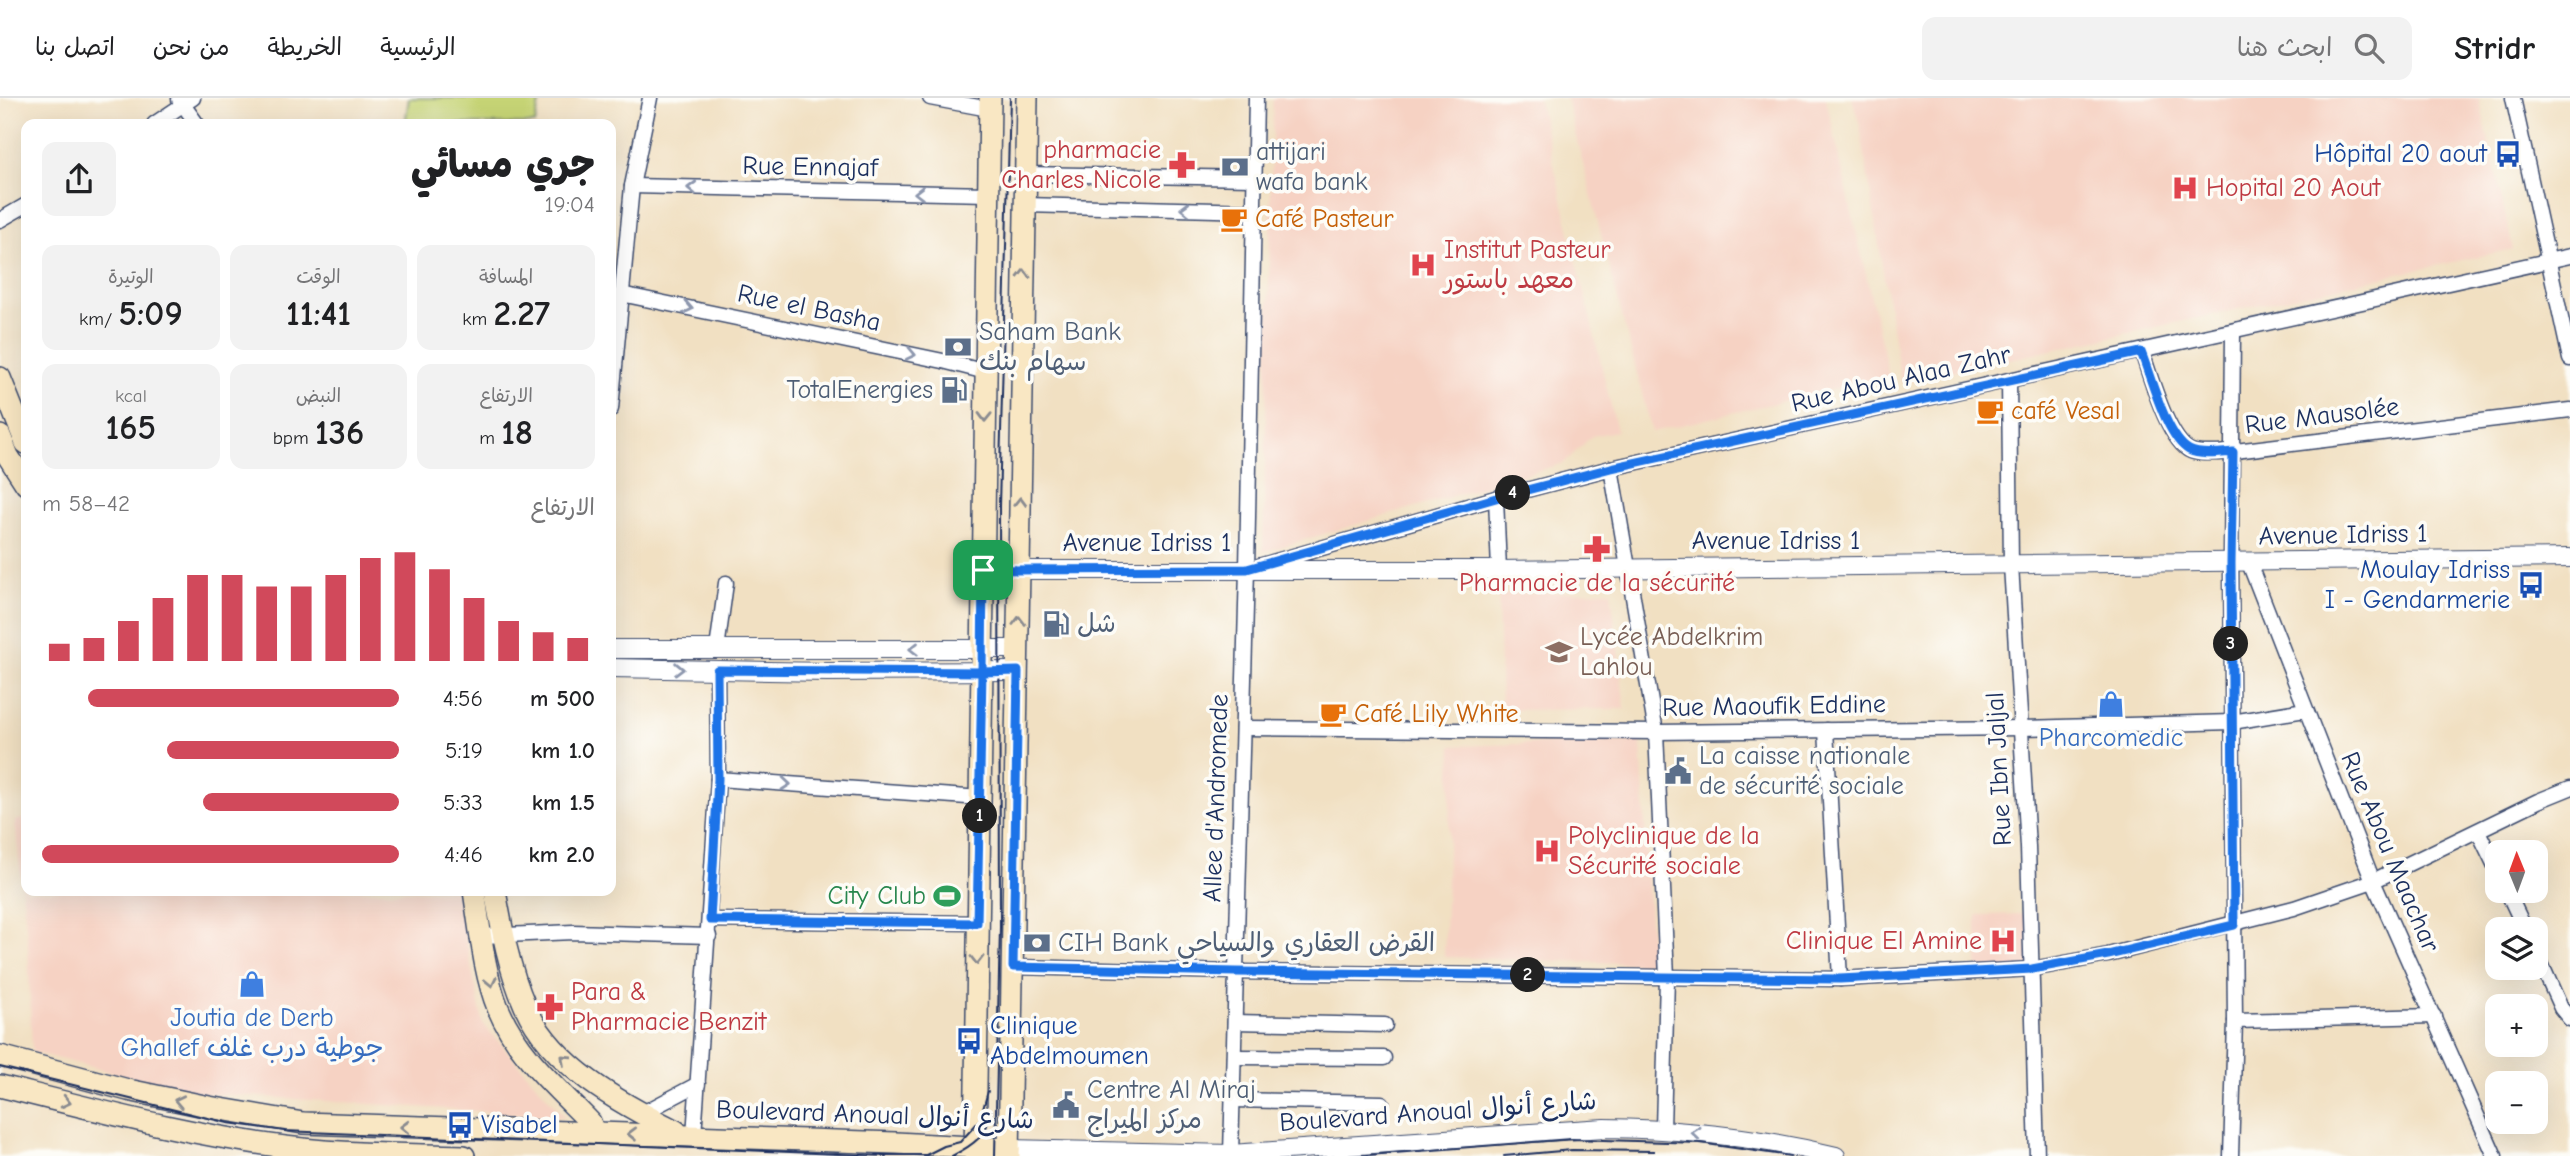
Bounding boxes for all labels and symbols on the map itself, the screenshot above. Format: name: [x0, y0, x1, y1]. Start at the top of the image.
place label: pharmacie Charles Nicole: [1001, 135, 1161, 195]
place label: attijari wafa bank: [1256, 137, 1368, 197]
place label: Hôpital 20 aout: [2314, 139, 2489, 169]
bus stop icon: Hôpital 20 aout: [2493, 139, 2523, 169]
pharmacy icon: pharmacie Charles Nicole: [1167, 150, 1197, 180]
street label: Rue Ennajaf: [742, 151, 880, 183]
bank icon: attijari wafa bank: [1220, 152, 1250, 182]
hospital icon: Hopital 20 Aout: [2170, 173, 2200, 203]
place label: Hopital 20 Aout: [2206, 173, 2382, 203]
one-way arrow: [686, 181, 697, 196]
one-way arrow: [914, 185, 924, 201]
one-way arrow: [1180, 202, 1191, 217]
cafe icon: Café Pasteur: [1219, 204, 1249, 234]
place label: Café Pasteur: [1255, 204, 1394, 234]
place label: Institut Pasteur معهد باستور: [1442, 235, 1611, 295]
hospital icon: Institut Pasteur معهد باستور: [1408, 250, 1438, 280]
one-way arrow: [1016, 269, 1031, 280]
street label: Rue el Basha: [735, 278, 883, 338]
one-way arrow: [682, 299, 694, 314]
place label: Saham Bank سهام بنك: [979, 317, 1121, 381]
bank icon: Saham Bank سهام بنك: [943, 332, 973, 362]
street label: Rue Abou Alaa Zahr: [1788, 339, 2014, 419]
one-way arrow: [905, 346, 917, 361]
place label: TotalEnergies: [786, 375, 933, 405]
fuel station icon: TotalEnergies: [939, 375, 969, 405]
street label: Rue Mausolée: [2243, 392, 2401, 440]
cafe icon: café Vesal: [1975, 396, 2005, 426]
place label: café Vesal: [2011, 396, 2120, 426]
one-way arrow: [977, 412, 993, 422]
pin: 4: [1496, 476, 1530, 510]
one-way arrow: [1013, 496, 1028, 507]
street label: Avenue Idriss 1: [2258, 519, 2428, 551]
street label: Avenue Idriss 1: [1692, 526, 1860, 556]
street label: Avenue Idriss 1: [1063, 528, 1231, 558]
pharmacy icon: Pharmacie de la sécurité: [1582, 534, 1612, 564]
pin: [953, 540, 1013, 600]
place label: Moulay Idriss I - Gendarmerie: [2325, 555, 2510, 615]
place label: Pharmacie de la sécurité: [1459, 568, 1735, 598]
bus stop icon: Moulay Idriss I - Gendarmerie: [2516, 570, 2546, 600]
fuel station icon: شل: [1041, 609, 1071, 639]
place label: شل: [1077, 609, 1116, 639]
one-way arrow: [1011, 615, 1027, 626]
place label: Lycée Abdelkrim Lahlou: [1580, 622, 1763, 682]
pin: 3: [2214, 626, 2248, 662]
school or university icon: Lycée Abdelkrim Lahlou: [1544, 637, 1574, 667]
one-way arrow: [908, 641, 919, 657]
one-way arrow: [674, 661, 685, 677]
street label: Rue Maoufik Eddine: [1662, 689, 1886, 723]
shop icon: Pharcomedic: [2096, 689, 2126, 719]
street label: Rue Ibn Jaljal: [1980, 691, 2018, 847]
street label: Allee d'Andromede: [1197, 693, 1235, 903]
cafe icon: Café Lily White: [1318, 699, 1348, 729]
place label: Café Lily White: [1354, 699, 1519, 729]
place label: Pharcomedic: [2039, 723, 2183, 753]
place label: La caisse nationale de sécurité sociale: [1699, 741, 1910, 801]
street label: Rue Abou Maachar: [2334, 748, 2446, 957]
public building icon: La caisse nationale de sécurité sociale: [1663, 756, 1693, 786]
one-way arrow: [781, 776, 792, 791]
pin: 1: [962, 798, 998, 834]
place label: Polyclinique de la Sécurité sociale: [1568, 821, 1760, 881]
hospital icon: Polyclinique de la Sécurité sociale: [1532, 836, 1562, 866]
north arrow: [2485, 840, 2548, 903]
place label: City Club: [828, 881, 926, 911]
sports icon: City Club: [932, 881, 962, 911]
place label: Clinique El Amine: [1786, 926, 1982, 956]
hospital icon: Clinique El Amine: [1988, 926, 2018, 956]
bank icon: CIH Bank القرض العقاري والسياحي: [1022, 928, 1052, 958]
place label: CIH Bank القرض العقاري والسياحي: [1058, 928, 1435, 965]
one-way arrow: [969, 956, 985, 966]
pin: 2: [1510, 958, 1546, 992]
shop icon: Joutia de Derb Ghallef جوطية درب غلف: [237, 969, 267, 999]
one-way arrow: [483, 976, 498, 988]
place label: Para & Pharmacie Benzit: [571, 977, 768, 1037]
pharmacy icon: Para & Pharmacie Benzit: [535, 992, 565, 1022]
place label: Joutia de Derb Ghallef جوطية درب غلف: [121, 1003, 383, 1063]
place label: Clinique Abdelmoumen: [990, 1011, 1149, 1071]
bus stop icon: Clinique Abdelmoumen: [954, 1026, 984, 1056]
one-way arrow: [560, 1055, 573, 1068]
place label: Centre Al Miraj مركز الميراج: [1087, 1075, 1256, 1137]
street label: Boulevard Anoual شارع أنوال: [1278, 1085, 1598, 1140]
public building icon: Centre Al Miraj مركز الميراج: [1051, 1090, 1081, 1120]
street label: Boulevard Anoual شارع أنوال: [716, 1093, 1034, 1138]
one-way arrow: [60, 1094, 72, 1108]
one-way arrow: [173, 1094, 185, 1109]
bus stop icon: Visabel: [445, 1110, 475, 1140]
place label: Visabel: [481, 1110, 558, 1140]
one-way arrow: [399, 1120, 410, 1135]
one-way arrow: [1690, 1125, 1702, 1140]
one-way arrow: [626, 1126, 637, 1141]

